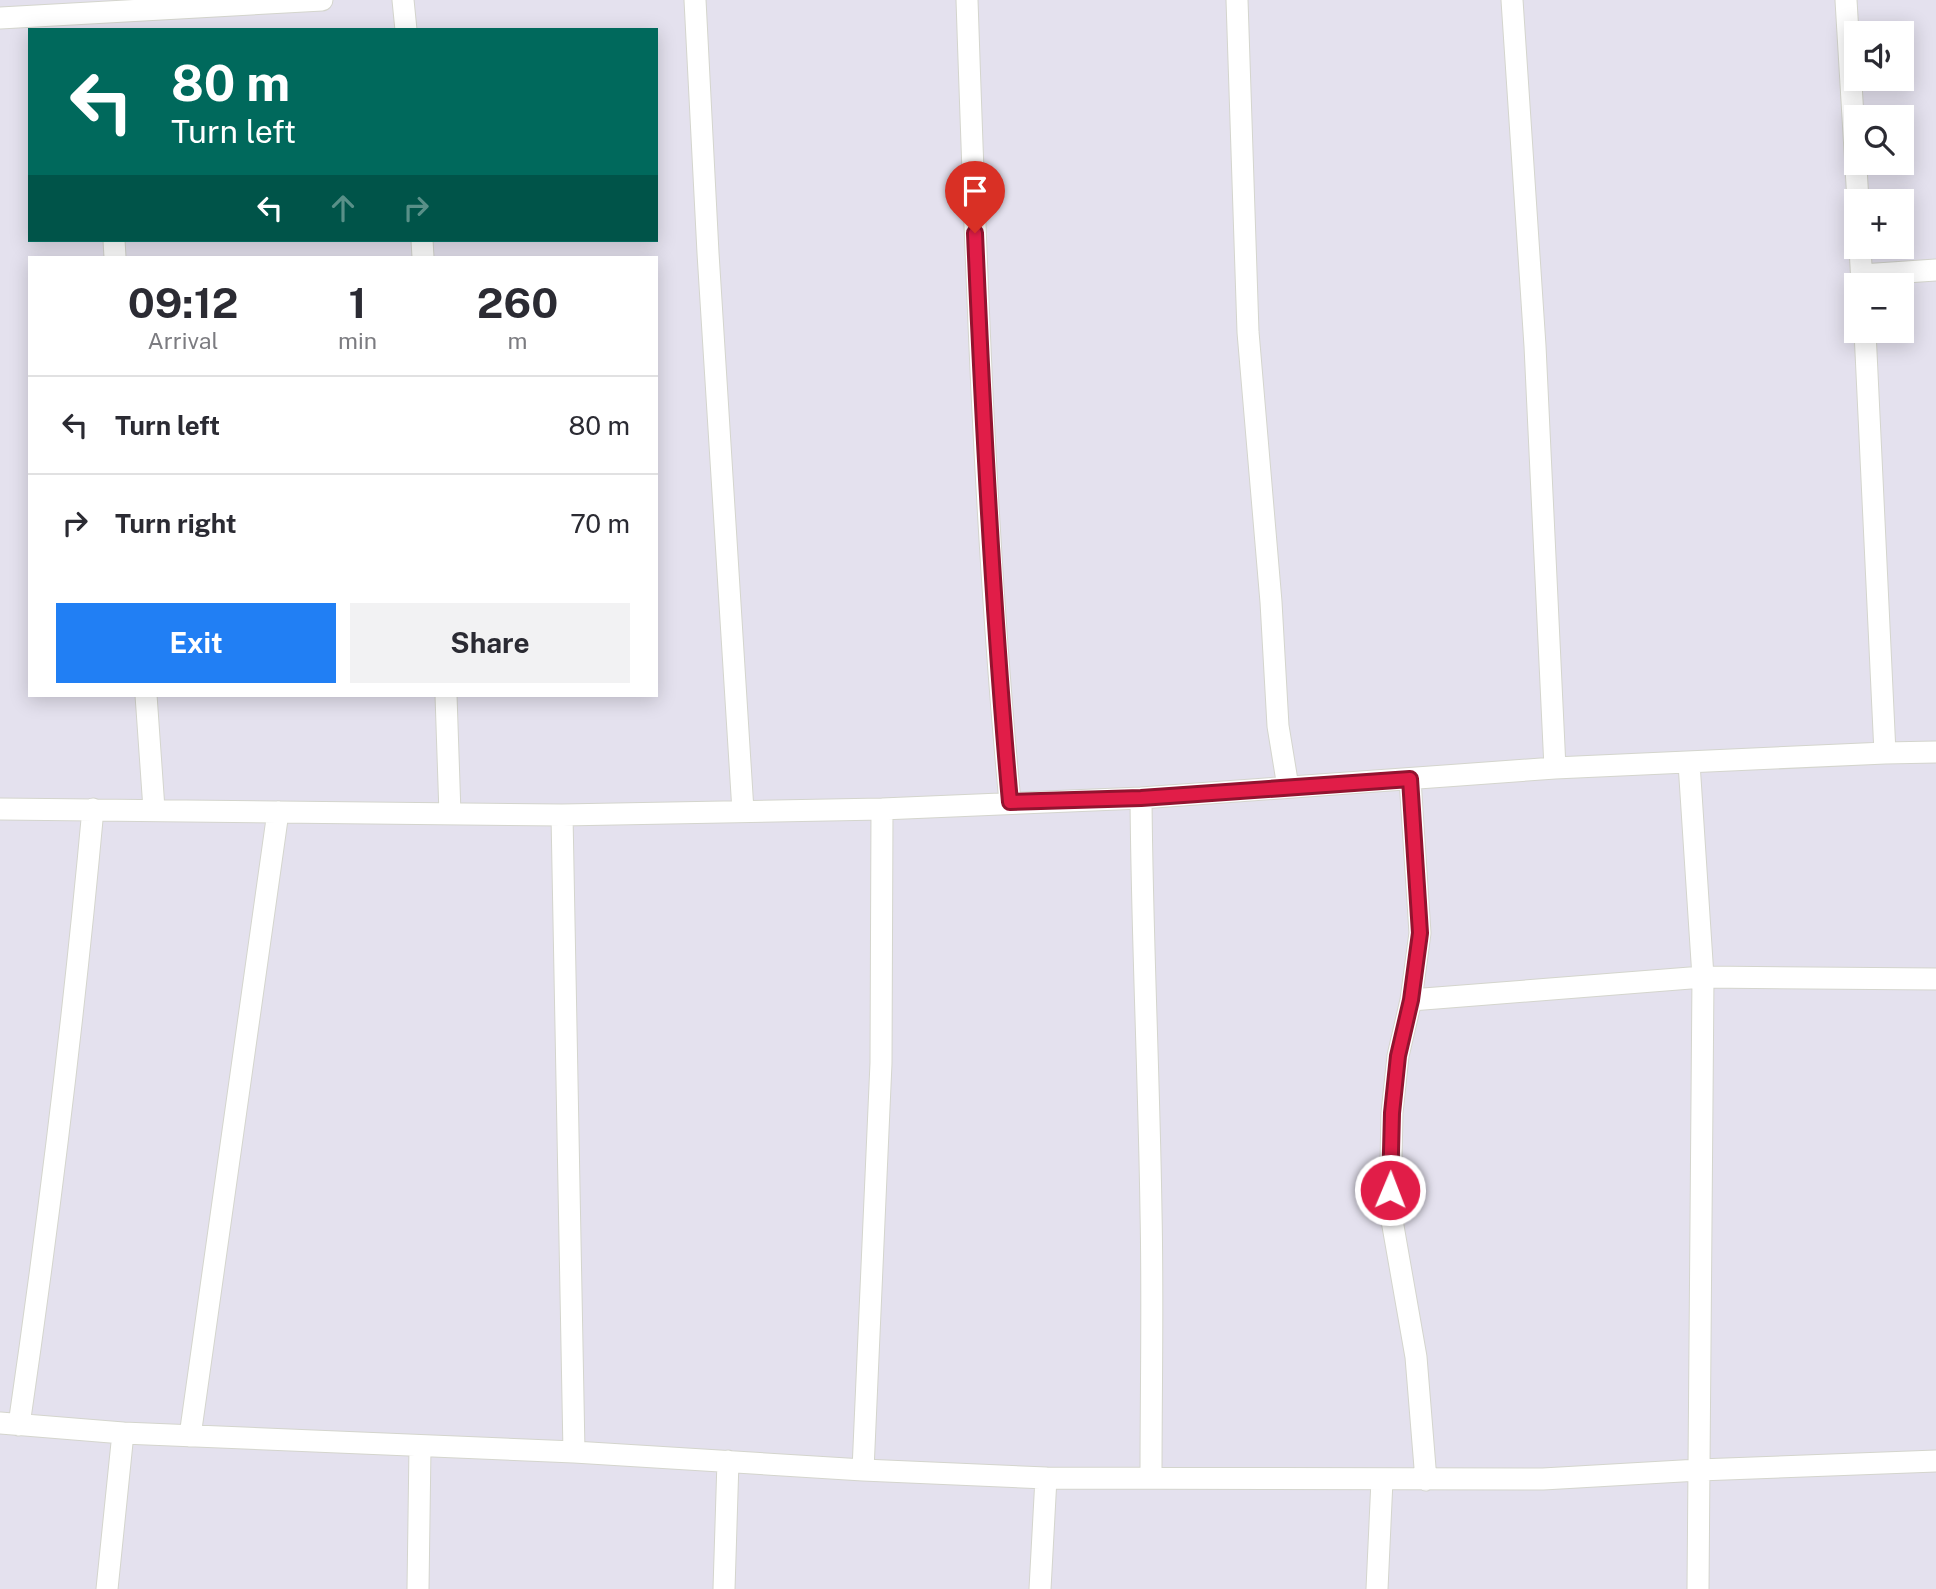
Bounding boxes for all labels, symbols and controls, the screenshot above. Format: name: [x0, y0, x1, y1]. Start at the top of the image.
map controls: [1844, 21, 1914, 343]
button: sound: [1844, 21, 1914, 91]
text: 80 m: [171, 54, 290, 112]
icon: left: [56, 56, 147, 147]
button: search: [1844, 105, 1914, 175]
text: Turn left: [171, 113, 296, 150]
pin: [945, 161, 1005, 233]
icon: arrive: [956, 172, 994, 210]
icon: left: [251, 189, 289, 227]
icon: ahead: [324, 189, 362, 227]
icon: right: [397, 189, 435, 227]
button: +: [1844, 189, 1914, 259]
button: −: [1844, 273, 1914, 343]
text: 09:12: [128, 278, 238, 327]
text: 1: [349, 278, 367, 327]
text: 260: [477, 278, 558, 327]
text: Arrival: [148, 327, 219, 354]
text: min: [338, 327, 377, 354]
text: m: [508, 327, 527, 354]
icon: left: [56, 406, 94, 444]
text: Turn left: [115, 410, 220, 441]
text: 80 m: [569, 410, 630, 441]
icon: right: [56, 504, 94, 542]
text: Turn right: [115, 508, 237, 539]
text: 70 m: [570, 508, 630, 539]
button: Exit: [56, 603, 336, 683]
button: Share: [350, 603, 630, 683]
position arrow: [1353, 1153, 1427, 1227]

